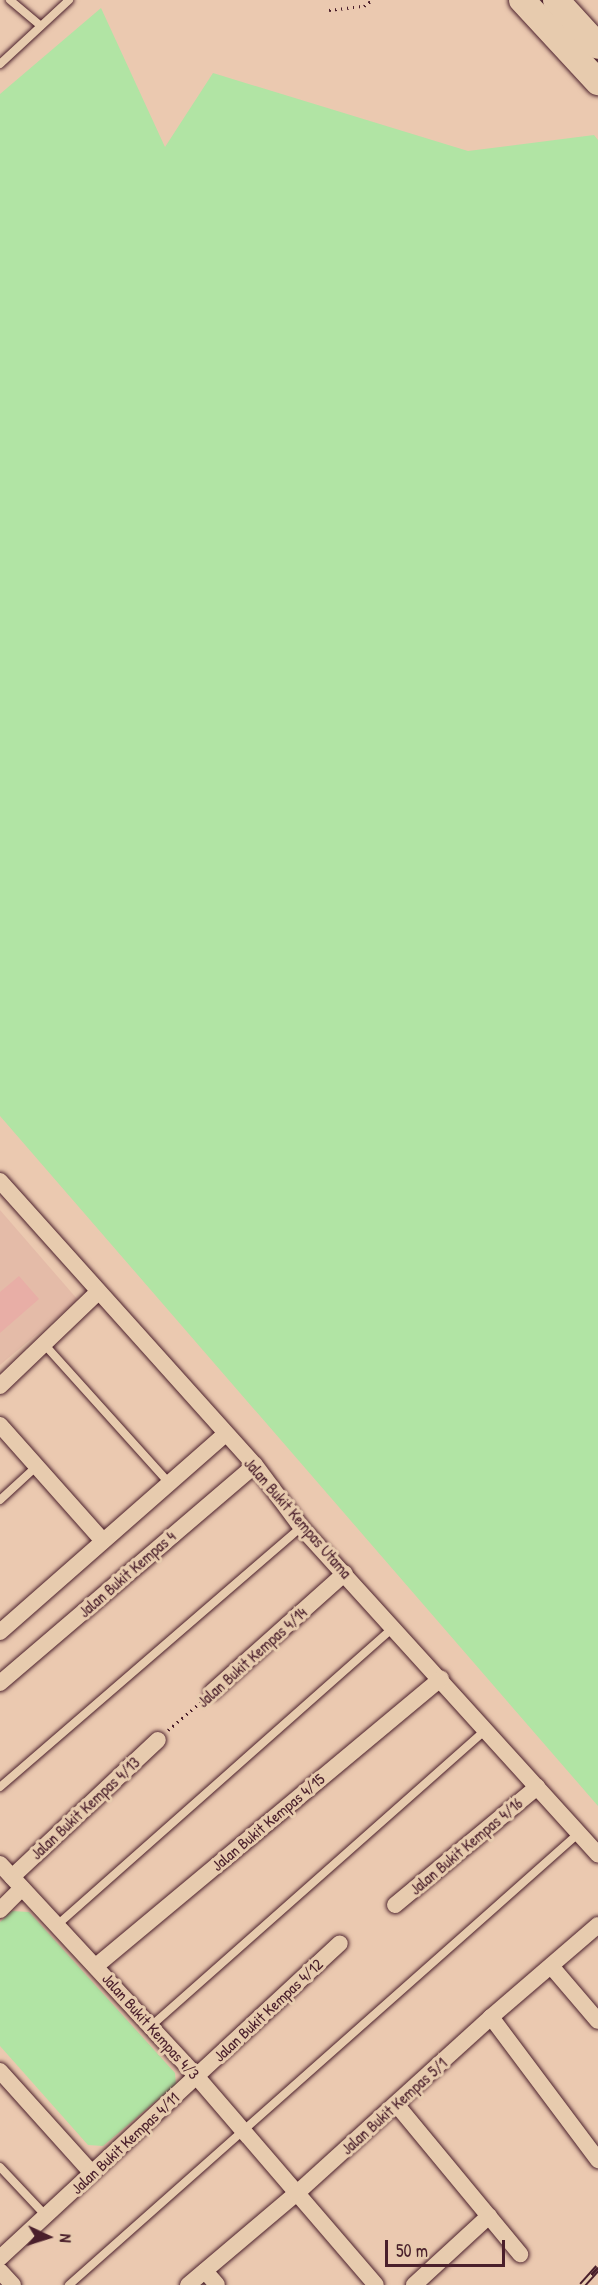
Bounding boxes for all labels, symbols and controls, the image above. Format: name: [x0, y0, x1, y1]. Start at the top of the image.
street label: Jalan Bukit Kempas Utama: [240, 1454, 356, 1582]
street label: Jalan Bukit Kempas 4: [75, 1527, 179, 1621]
street label: Jalan Bukit Kempas 4/14: [193, 1603, 311, 1711]
street label: Jalan Bukit Kempas 4/13: [27, 1753, 143, 1863]
street label: Jalan Bukit Kempas 4/15: [208, 1769, 328, 1875]
street label: Jalan Bukit Kempas 4/16: [406, 1793, 526, 1899]
street label: Jalan Bukit Kempas 4/12: [209, 1954, 327, 2066]
street label: Jalan Bukit Kempas 4/3: [98, 1969, 204, 2083]
street label: Jalan Bukit Kempas 5/1: [337, 2054, 451, 2158]
street label: Jalan Bukit Kempas 4/11: [67, 2088, 183, 2198]
north arrow: [18, 2207, 78, 2267]
scale bar: [388, 2228, 508, 2266]
text: N: [55, 2233, 77, 2243]
text: 50 m: [396, 2238, 428, 2263]

